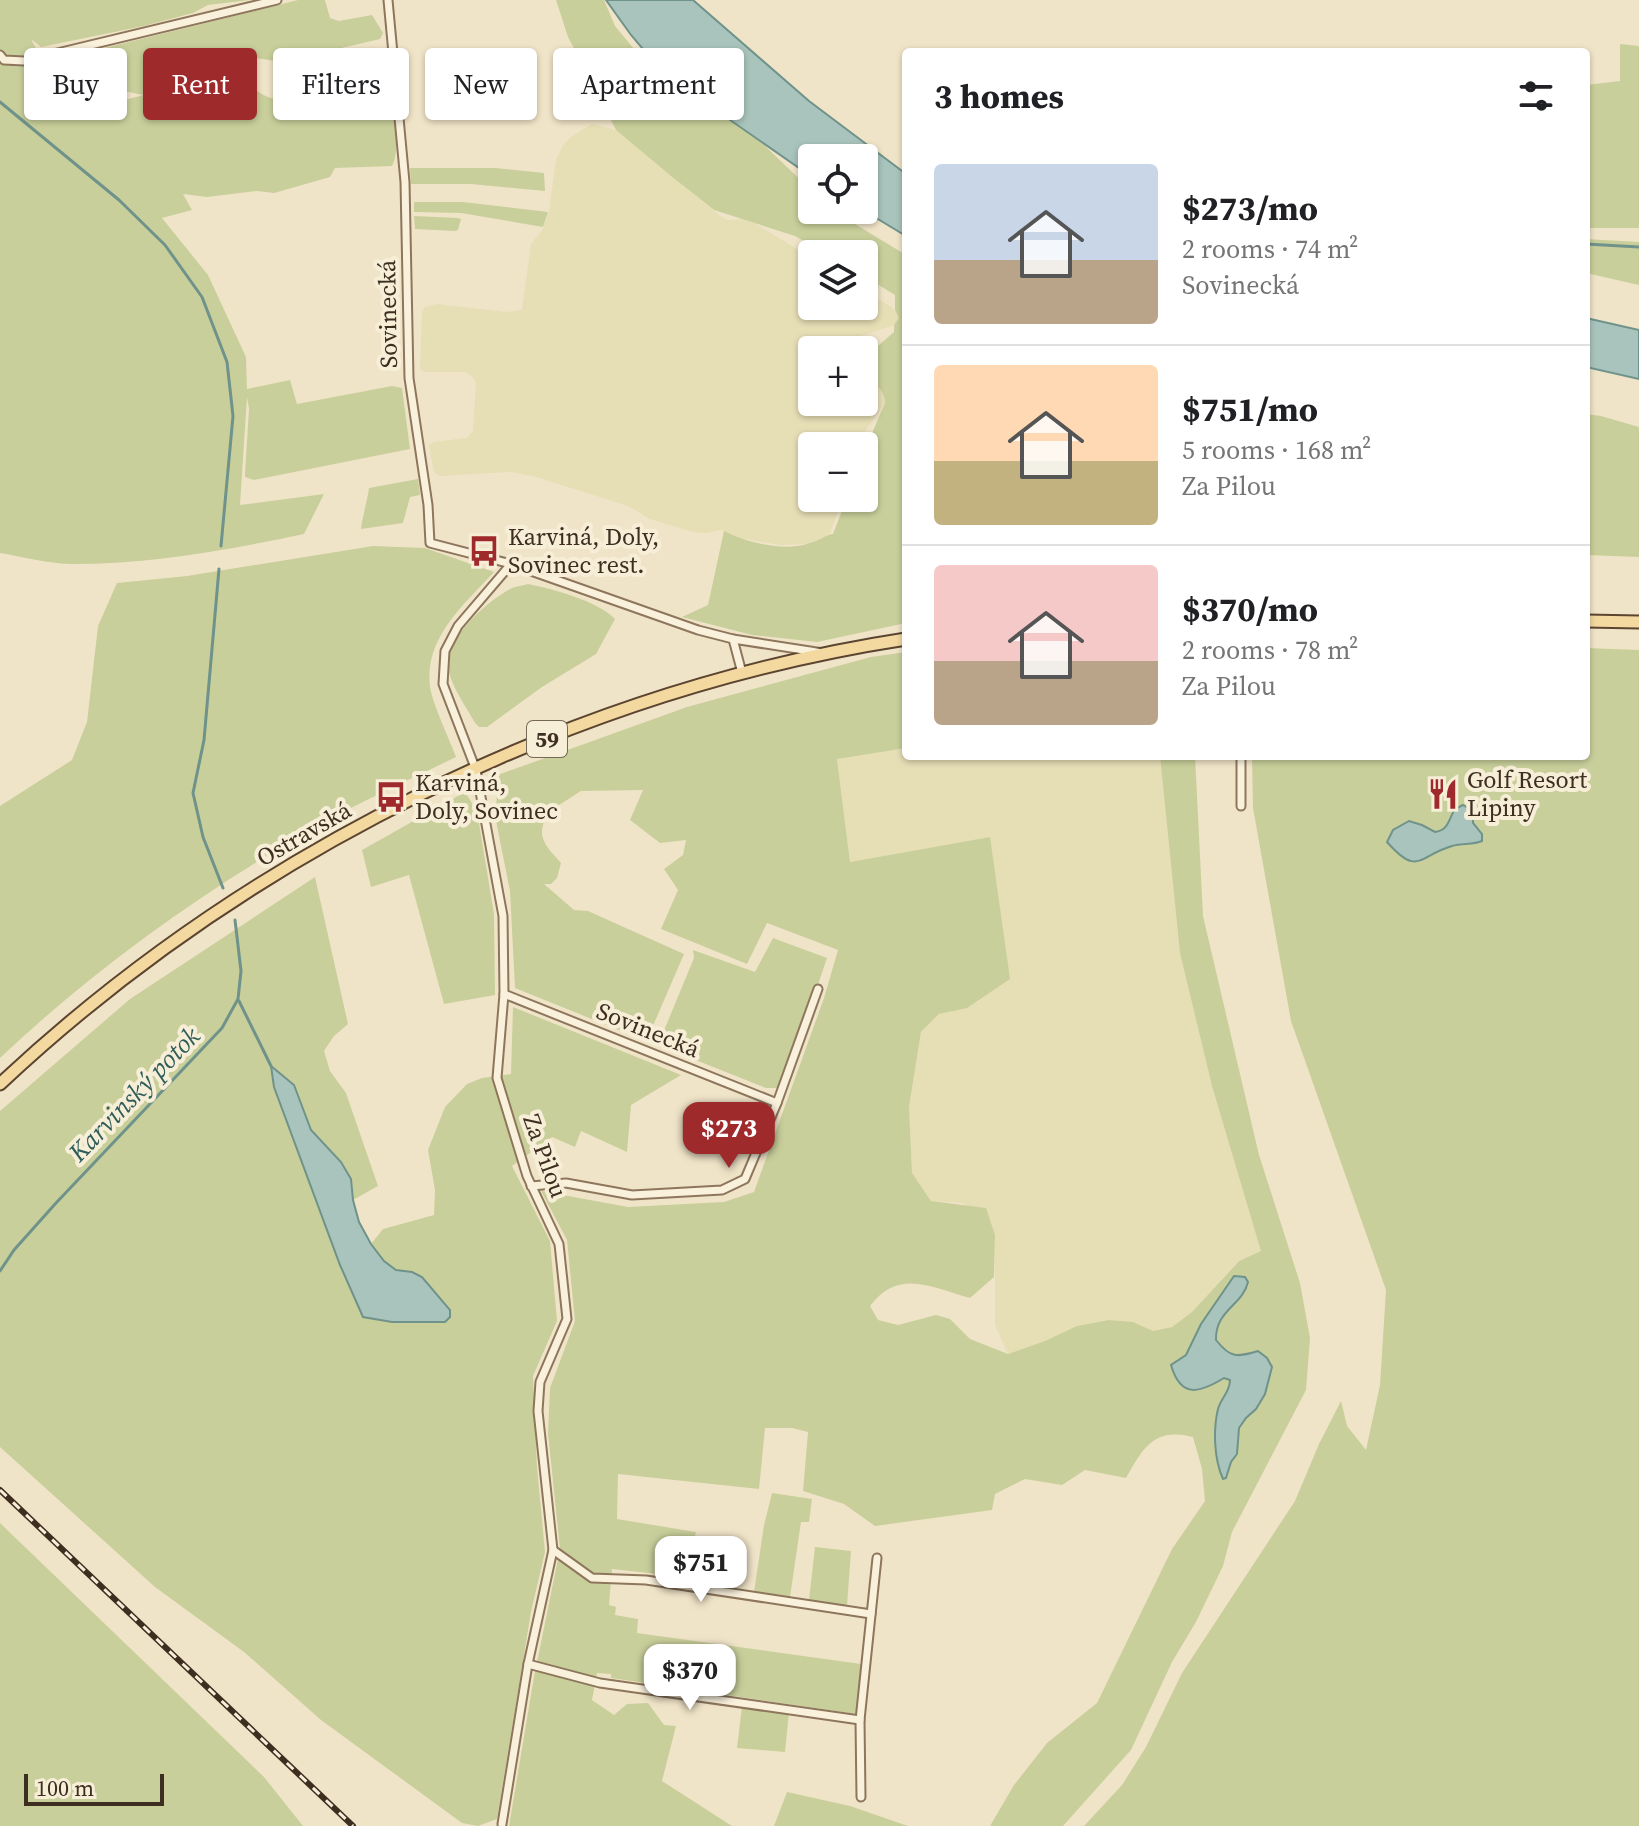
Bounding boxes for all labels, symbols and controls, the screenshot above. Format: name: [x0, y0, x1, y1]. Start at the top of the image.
chip: Buy: [24, 48, 127, 120]
chip: Rent: [143, 48, 257, 120]
chip: Filters: [273, 48, 409, 120]
chip: New: [425, 48, 537, 120]
chip: Apartment: [553, 48, 744, 120]
text: 3 homes: [934, 73, 1064, 119]
icon: filters: [1514, 74, 1558, 118]
map controls: [798, 144, 878, 512]
button: locate: [798, 144, 878, 224]
text: $273/mo: [1182, 185, 1318, 231]
icon: home: [998, 196, 1094, 292]
text: 2 rooms · 74 m²: [1182, 231, 1358, 267]
button: layers: [798, 240, 878, 320]
street label: Sovinecká: [370, 259, 405, 368]
text: Sovinecká: [1182, 267, 1299, 303]
button: +: [798, 336, 878, 416]
text: $751/mo: [1182, 386, 1318, 432]
icon: home: [998, 397, 1094, 493]
button: −: [798, 432, 878, 512]
text: 5 rooms · 168 m²: [1182, 432, 1371, 468]
text: Za Pilou: [1182, 468, 1276, 504]
place label: Karviná, Doly, Sovinec rest.: [508, 520, 659, 581]
bus stop icon: Karviná, Doly, Sovinec rest.: [467, 534, 501, 568]
text: $370/mo: [1182, 586, 1318, 632]
icon: home: [998, 597, 1094, 693]
text: 2 rooms · 78 m²: [1182, 632, 1358, 668]
text: Za Pilou: [1182, 668, 1276, 704]
road number: 59: [527, 721, 567, 757]
place label: Golf Resort Lipiny: [1467, 763, 1587, 824]
place label: Karviná, Doly, Sovinec: [415, 766, 558, 827]
restaurant icon: Golf Resort Lipiny: [1426, 777, 1460, 811]
bus stop icon: Karviná, Doly, Sovinec: [374, 780, 408, 814]
street label: Ostravská: [250, 793, 358, 874]
street label: Sovinecká: [592, 994, 705, 1065]
water label: Karvinský potok: [60, 1018, 208, 1170]
pin: $273: [682, 1102, 776, 1170]
street label: Za Pilou: [515, 1109, 576, 1202]
text: $273: [701, 1110, 757, 1146]
pin: $751: [654, 1536, 748, 1604]
text: $751: [673, 1544, 729, 1580]
pin: $370: [643, 1644, 737, 1712]
text: $370: [662, 1652, 718, 1688]
scale bar: [24, 1770, 164, 1806]
text: 100 m: [36, 1773, 94, 1803]

